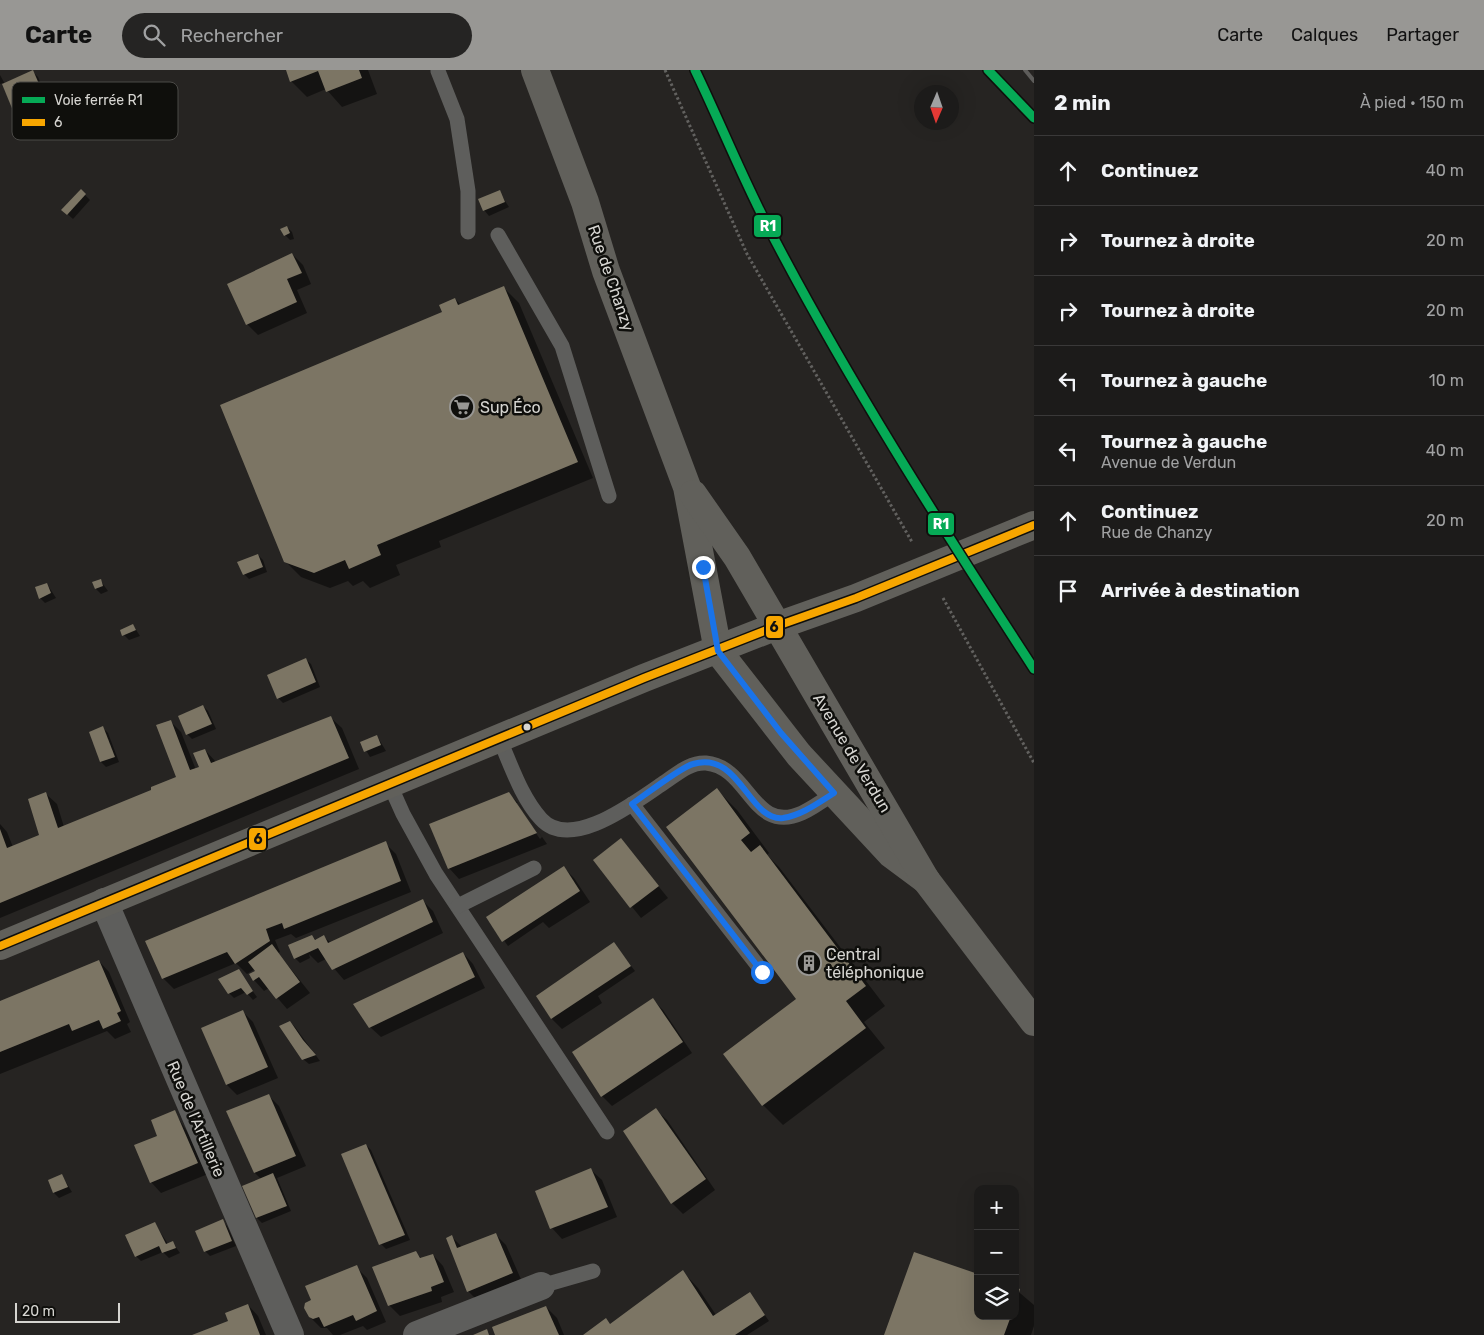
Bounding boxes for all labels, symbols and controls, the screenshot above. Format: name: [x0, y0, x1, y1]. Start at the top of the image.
search box: [122, 13, 472, 58]
text: Carte: [25, 21, 92, 49]
icon: search: [140, 21, 168, 49]
text: Rechercher: [180, 24, 283, 47]
text: Carte: [1217, 24, 1263, 46]
text: Calques: [1291, 24, 1358, 46]
text: Partager: [1386, 24, 1459, 46]
legend: [12, 82, 178, 140]
north arrow: [914, 85, 959, 130]
text: 2 min: [1054, 90, 1111, 115]
text: Voie ferrée R1: [54, 92, 143, 109]
text: À pied · 150 m: [1360, 93, 1464, 112]
text: 6: [54, 114, 62, 131]
icon: ahead: [1054, 157, 1082, 185]
text: Continuez: [1101, 159, 1199, 182]
text: 40 m: [1426, 161, 1464, 180]
line badge: R1: [753, 214, 782, 238]
text: R1: [760, 218, 776, 235]
street label: Rue de Chanzy: [584, 222, 638, 334]
icon: right: [1054, 227, 1082, 255]
text: Tournez à droite: [1101, 229, 1255, 252]
text: 20 m: [1426, 231, 1464, 250]
icon: right: [1054, 297, 1082, 325]
text: Tournez à droite: [1101, 299, 1255, 322]
text: 20 m: [1426, 301, 1464, 320]
icon: left: [1054, 367, 1082, 395]
text: Tournez à gauche: [1101, 369, 1267, 392]
text: 10 m: [1429, 371, 1464, 390]
supermarket icon: Sup Éco: [449, 394, 475, 420]
place label: Sup Éco: [480, 398, 541, 417]
text: Tournez à gauche: [1101, 430, 1267, 453]
icon: left: [1054, 437, 1082, 465]
text: 40 m: [1426, 441, 1464, 460]
text: Avenue de Verdun: [1101, 453, 1236, 472]
text: Continuez: [1101, 500, 1199, 523]
icon: ahead: [1054, 507, 1082, 535]
text: 20 m: [1426, 511, 1464, 530]
line badge: R1: [927, 512, 955, 536]
text: R1: [933, 516, 949, 533]
text: Rue de Chanzy: [1101, 523, 1212, 542]
route end: [692, 556, 715, 579]
icon: arrive: [1054, 577, 1082, 605]
text: Arrivée à destination: [1101, 579, 1300, 602]
line badge: 6: [765, 615, 784, 639]
text: 6: [769, 619, 779, 636]
street label: Avenue de Verdun: [809, 690, 895, 816]
unlabelled marker: [522, 722, 532, 732]
line badge: 6: [248, 827, 267, 851]
text: 6: [253, 831, 263, 848]
place label: Central téléphonique: [826, 945, 924, 982]
building icon: Central téléphonique: [796, 950, 822, 976]
route start: [751, 961, 774, 984]
street label: Rue de l'Artillerie: [163, 1058, 229, 1180]
map controls: [974, 1185, 1019, 1320]
button: +: [974, 1185, 1019, 1230]
button: −: [974, 1230, 1019, 1275]
button: layers: [974, 1275, 1019, 1320]
scale bar: [15, 1300, 120, 1323]
text: 20 m: [22, 1303, 55, 1320]

